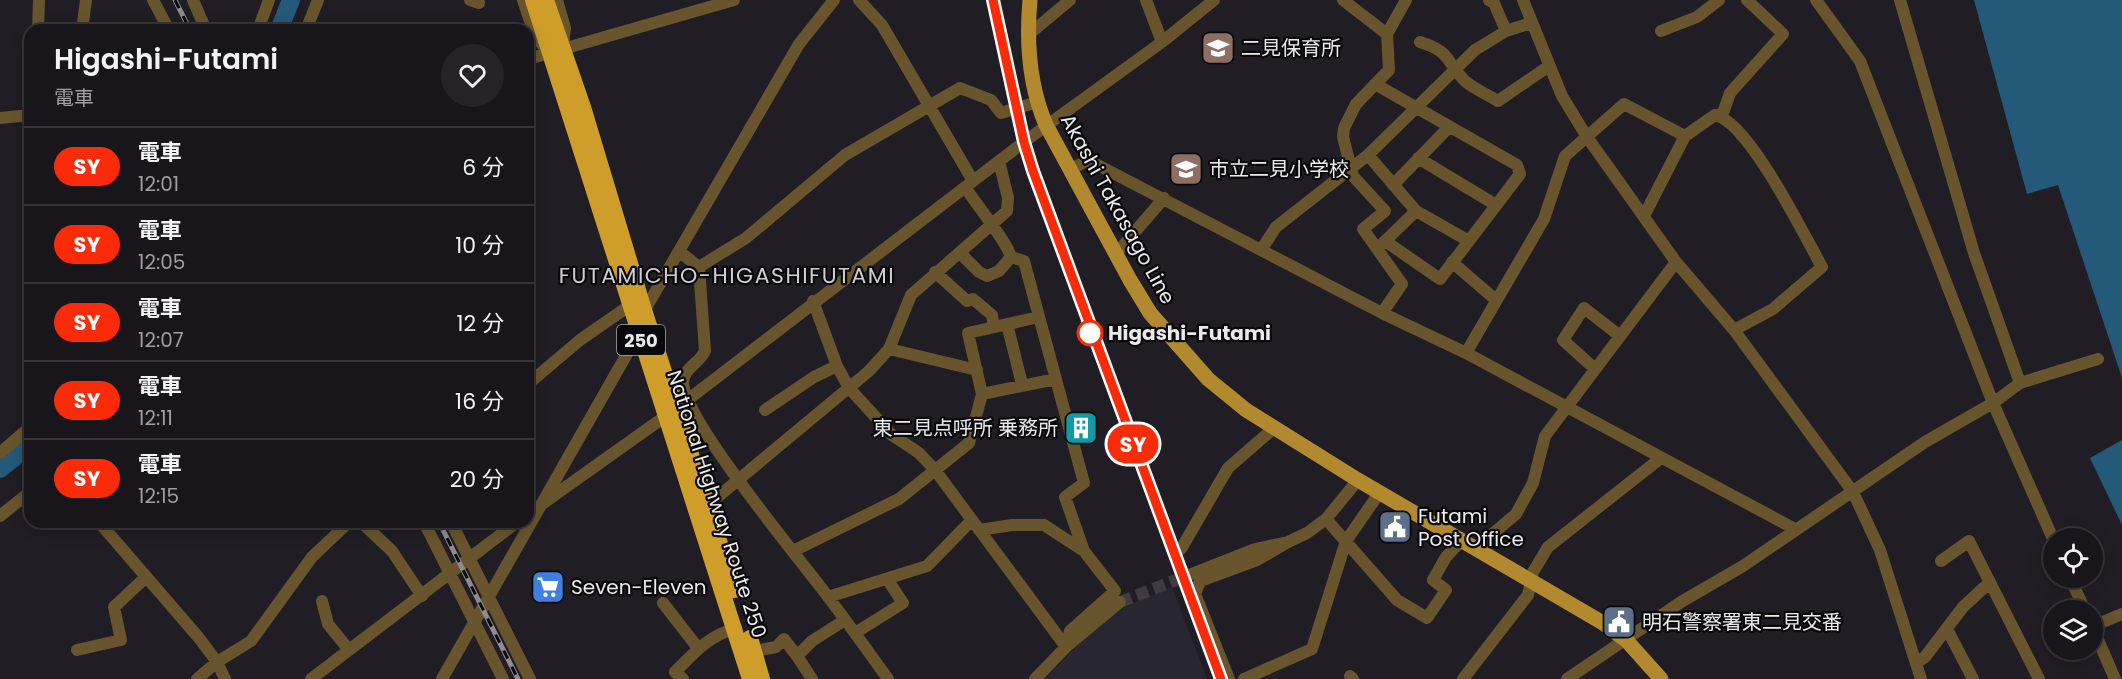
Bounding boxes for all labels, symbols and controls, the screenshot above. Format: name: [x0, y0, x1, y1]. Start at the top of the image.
school or university icon: 二見保育所: [1200, 30, 1236, 66]
place label: 二見保育所: [1241, 34, 1341, 62]
text: Higashi-Futami: [54, 40, 278, 79]
button: heart: [441, 44, 504, 107]
text: 電車: [54, 84, 94, 112]
street label: Akashi Takasago Line: [1054, 109, 1182, 309]
text: 電車: [138, 137, 182, 168]
school or university icon: 市立二見小学校: [1168, 151, 1204, 187]
text: SY: [73, 152, 101, 181]
text: 6 分: [462, 152, 504, 183]
place label: 市立二見小学校: [1209, 155, 1349, 183]
text: 12:01: [138, 170, 179, 198]
text: 電車: [138, 215, 182, 246]
text: SY: [73, 230, 101, 259]
text: 10 分: [455, 230, 504, 261]
text: 12:05: [138, 248, 185, 276]
district label: FUTAMICHO-HIGASHIFUTAMI: [559, 260, 895, 291]
text: 電車: [138, 293, 182, 324]
text: SY: [73, 308, 101, 337]
text: 12 分: [456, 308, 504, 339]
place label: Higashi-Futami: [1108, 319, 1271, 347]
marker: Higashi-Futami: [1077, 320, 1103, 346]
road number: 250: [617, 325, 665, 355]
text: 12:07: [138, 326, 184, 354]
street label: National Highway Route 250: [660, 366, 774, 642]
text: 電車: [138, 371, 182, 402]
text: SY: [73, 386, 101, 415]
text: 16 分: [455, 386, 504, 417]
text: 12:11: [138, 404, 173, 432]
building icon: 東二見点呼所 乗務所: [1063, 410, 1099, 446]
place label: 東二見点呼所 乗務所: [873, 414, 1058, 442]
line badge: SY: [1106, 424, 1160, 464]
text: SY: [1119, 430, 1147, 459]
text: 電車: [138, 449, 182, 480]
text: SY: [73, 464, 101, 493]
text: 20 分: [450, 464, 504, 495]
text: 12:15: [138, 482, 179, 510]
place label: Futami Post Office: [1418, 502, 1524, 553]
public building icon: Futami Post Office: [1377, 509, 1413, 545]
map controls: [2043, 528, 2103, 660]
button: locate: [2043, 528, 2103, 588]
supermarket icon: Seven-Eleven: [530, 569, 566, 605]
place label: Seven-Eleven: [571, 573, 707, 601]
button: layers: [2043, 600, 2103, 660]
public building icon: 明石警察署東二見交番: [1601, 604, 1637, 640]
place label: 明石警察署東二見交番: [1642, 608, 1842, 636]

